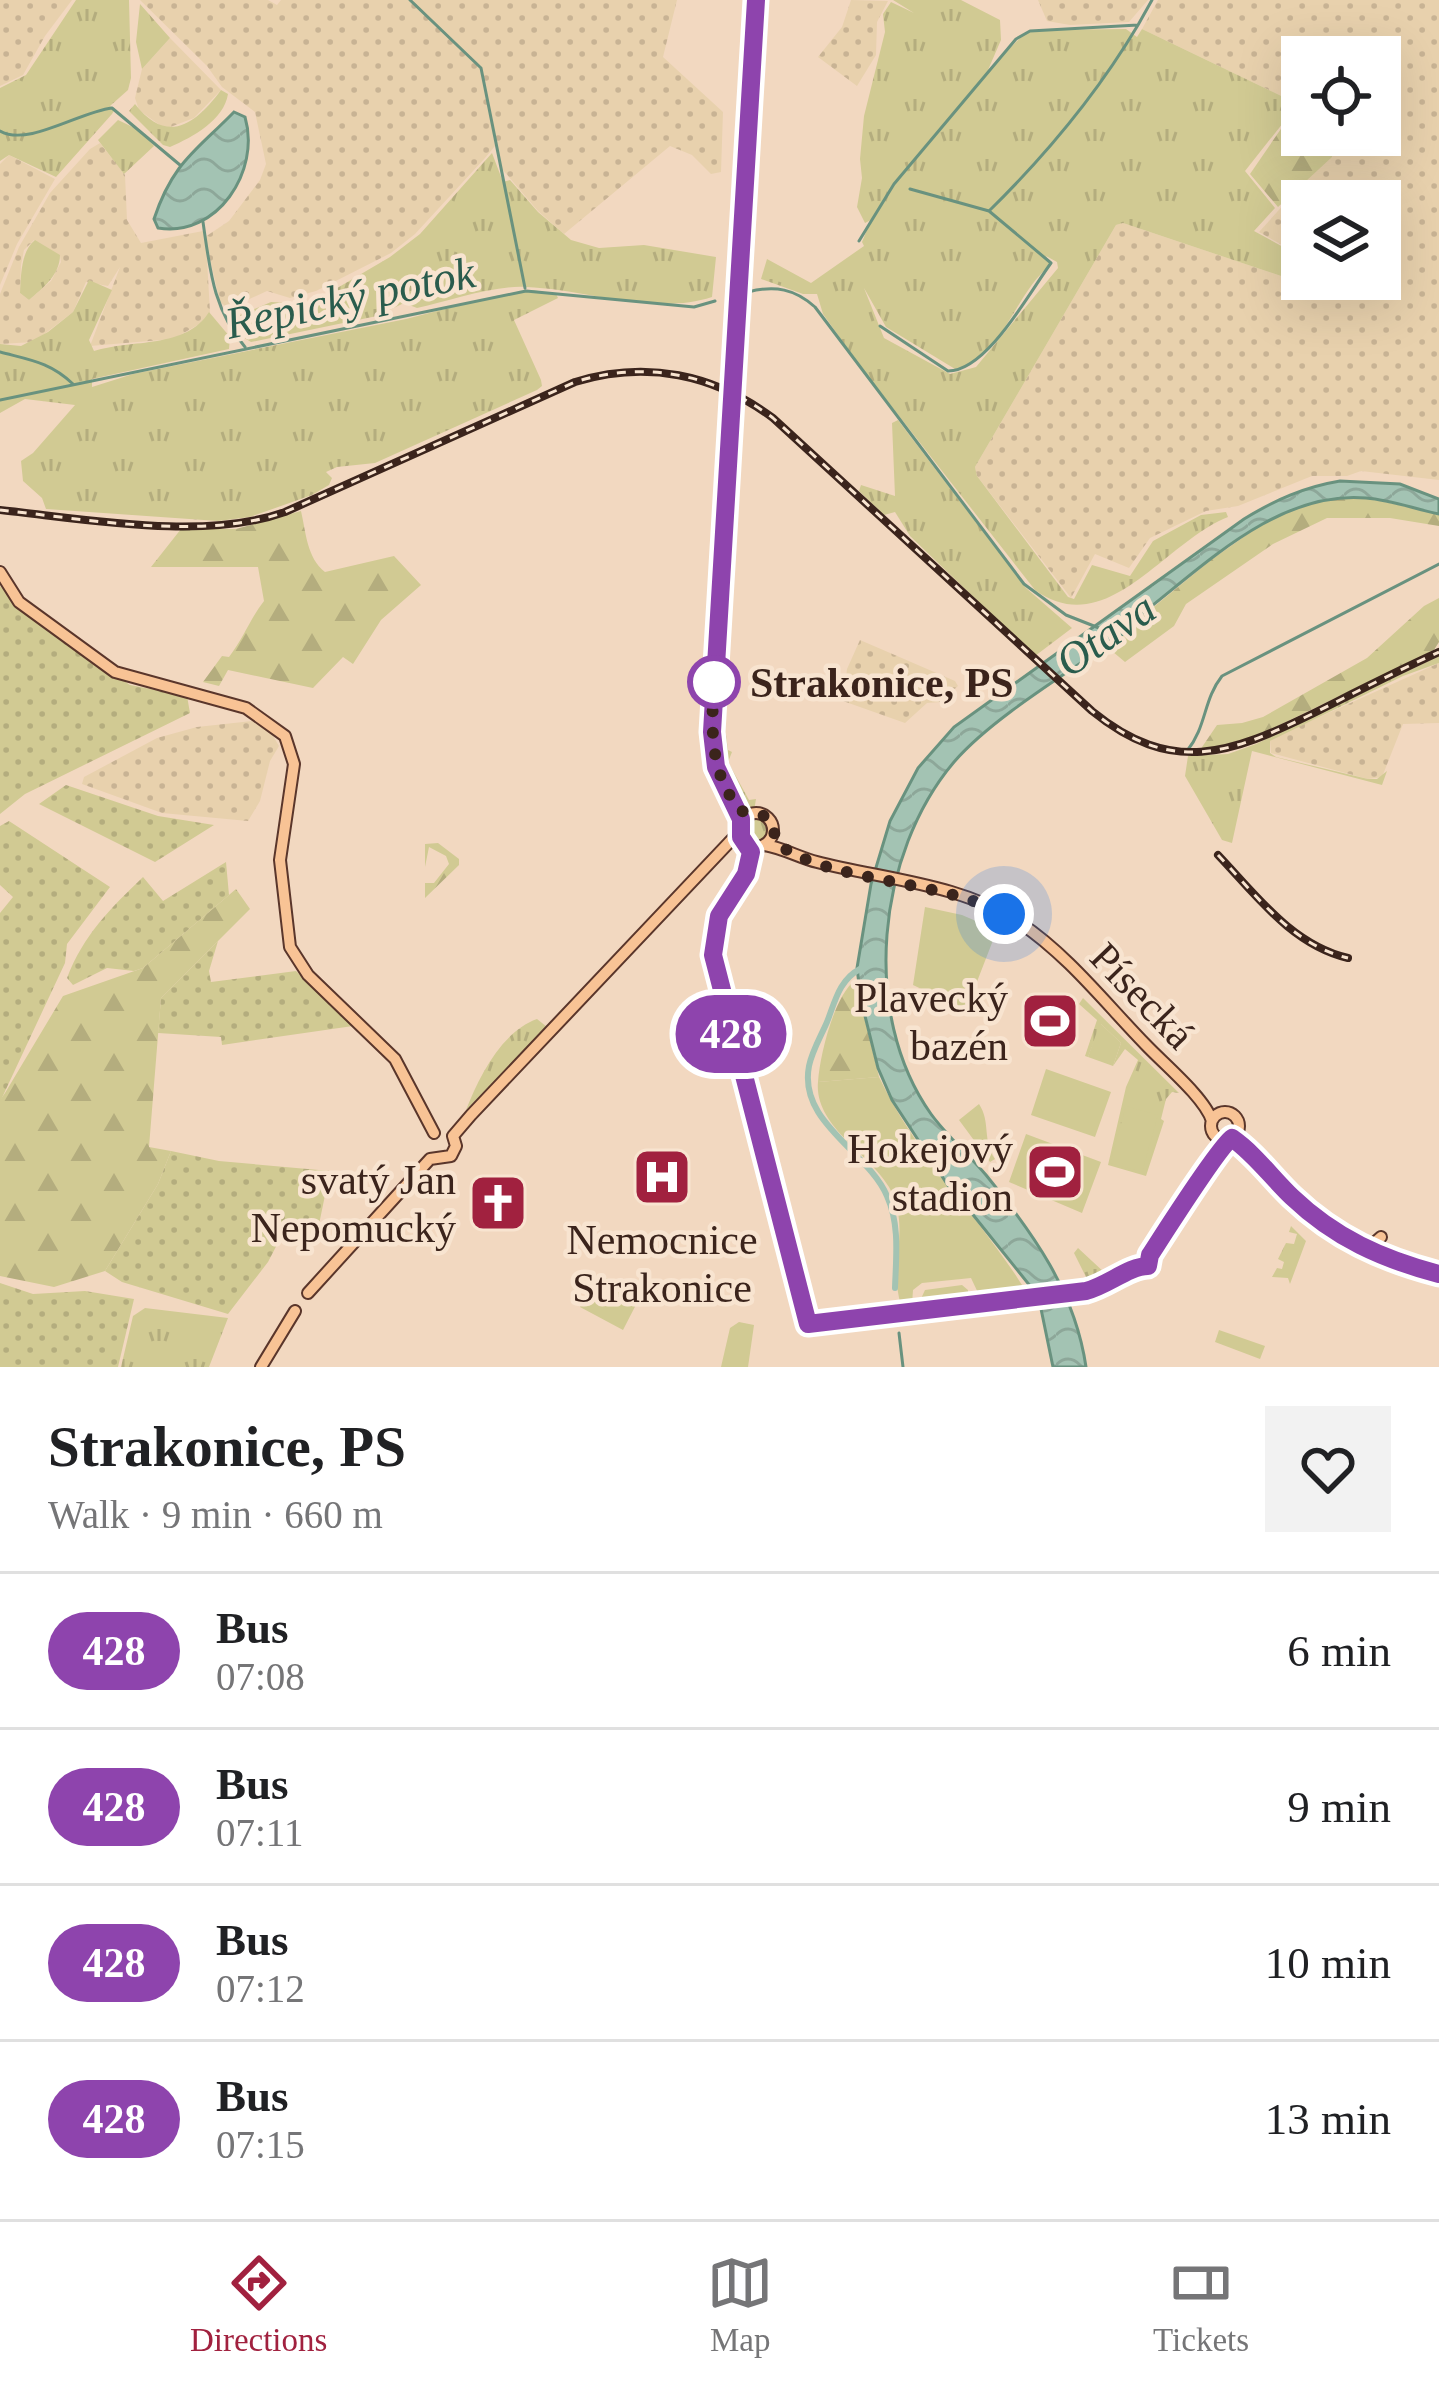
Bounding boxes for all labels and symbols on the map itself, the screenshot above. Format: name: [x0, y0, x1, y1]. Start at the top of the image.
water label: Řepický potok: [220, 247, 480, 349]
water label: Otava: [1046, 583, 1165, 687]
marker: Strakonice, PS: [689, 657, 739, 707]
place label: Strakonice, PS: [750, 660, 1014, 706]
your location: [974, 884, 1034, 944]
street label: Písecká: [1081, 934, 1204, 1058]
place label: Plavecký bazén: [854, 975, 1008, 1069]
sports icon: Plavecký bazén: [1019, 990, 1081, 1052]
line badge: 428: [662, 995, 800, 1073]
place label: Hokejový stadion: [847, 1126, 1013, 1220]
sports icon: Hokejový stadion: [1024, 1141, 1086, 1203]
hospital icon: Nemocnice Strakonice: [631, 1146, 693, 1208]
place label: svatý Jan Nepomucký: [251, 1157, 456, 1251]
church icon: svatý Jan Nepomucký: [467, 1172, 529, 1234]
place label: Nemocnice Strakonice: [566, 1217, 758, 1311]

